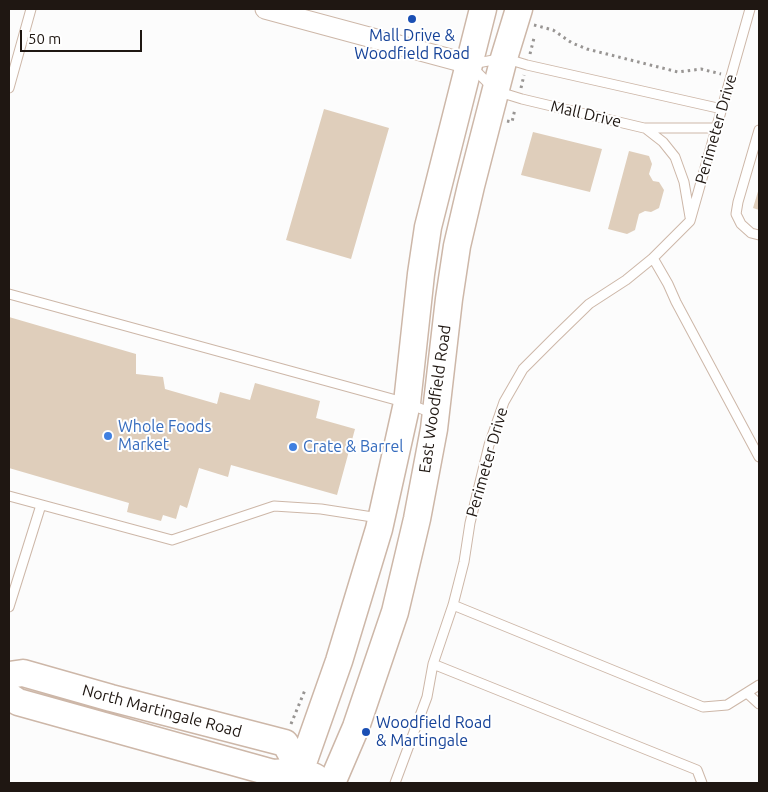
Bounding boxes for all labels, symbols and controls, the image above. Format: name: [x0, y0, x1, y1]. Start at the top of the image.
marker: Mall Drive & Woodfield Road: [406, 13, 418, 25]
scale bar: [22, 20, 145, 52]
place label: Mall Drive & Woodfield Road: [354, 26, 470, 64]
text: 50 m: [28, 30, 61, 47]
street label: Perimeter Drive: [691, 72, 741, 186]
street label: Mall Drive: [549, 97, 623, 131]
street label: East Woodfield Road: [415, 324, 455, 474]
street label: Perimeter Drive: [462, 405, 512, 519]
place label: Whole Foods Market: [118, 417, 211, 455]
marker: Whole Foods Market: [102, 430, 114, 442]
place label: Crate & Barrel: [303, 437, 403, 457]
marker: Crate & Barrel: [287, 441, 299, 453]
street label: North Martingale Road: [80, 680, 244, 742]
place label: Woodfield Road & Martingale: [376, 713, 492, 751]
marker: Woodfield Road & Martingale: [360, 726, 372, 738]

